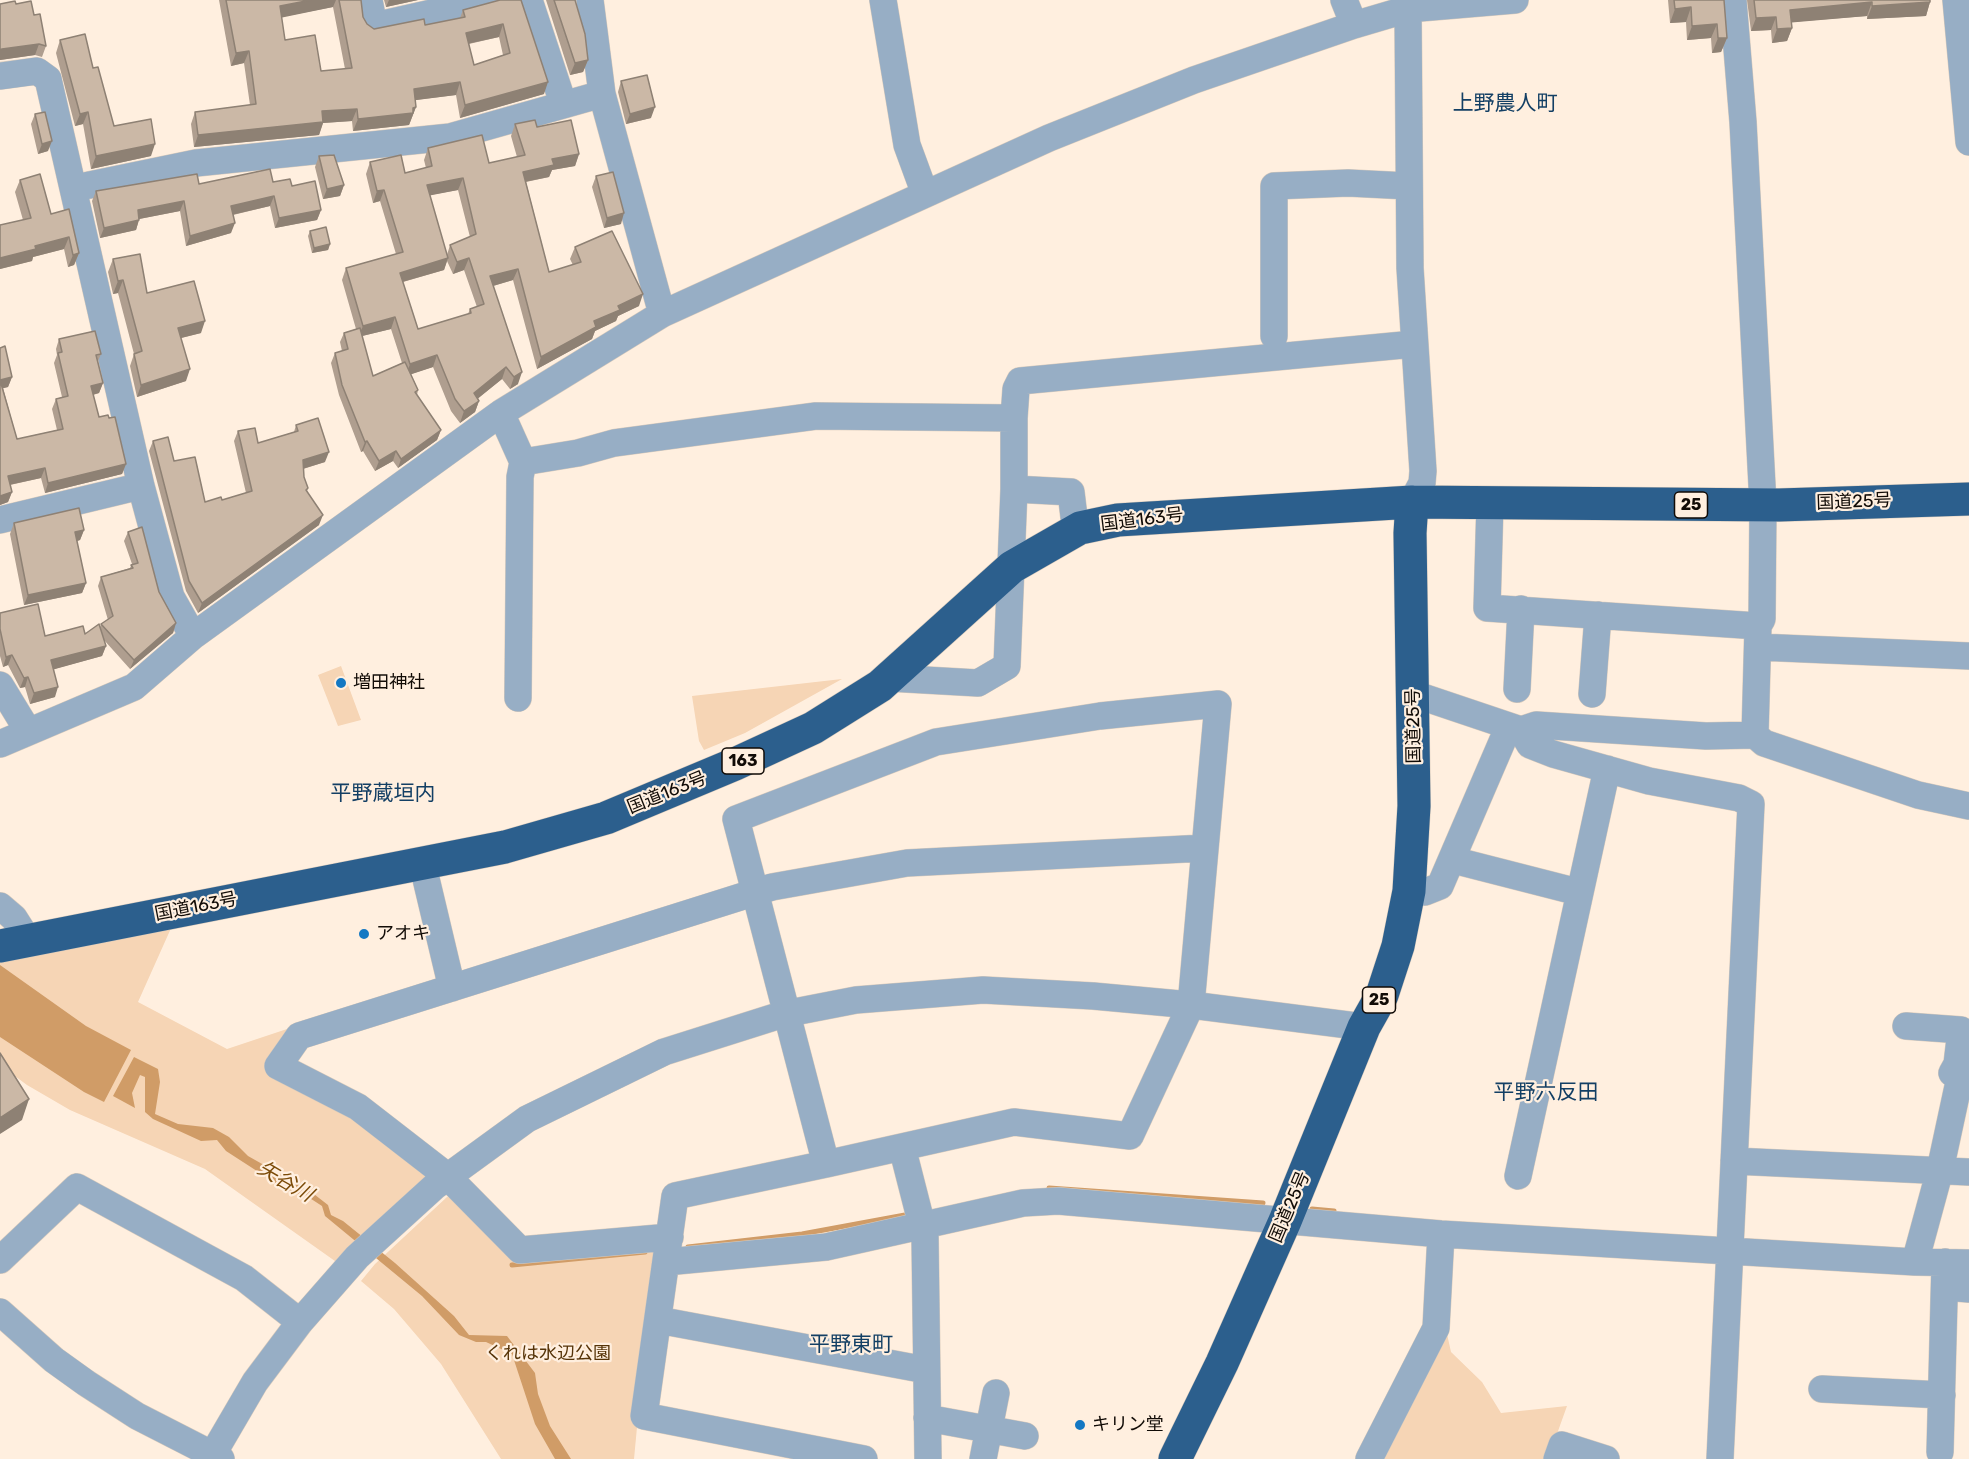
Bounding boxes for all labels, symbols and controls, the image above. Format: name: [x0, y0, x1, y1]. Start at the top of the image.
district label: 上野農人町: [1453, 91, 1557, 117]
street label: 国道25号: [1816, 490, 1892, 514]
road number: 25: [1674, 492, 1708, 518]
street label: 国道163号: [1099, 504, 1185, 536]
place label: 増田神社: [353, 672, 425, 694]
marker: 増田神社: [334, 676, 348, 690]
street label: 国道25号: [1403, 688, 1425, 764]
road number: 163: [722, 748, 764, 774]
street label: 国道163号: [624, 767, 710, 819]
district label: 平野蔵垣内: [331, 781, 435, 807]
street label: 国道163号: [153, 888, 239, 926]
place label: アオキ: [376, 923, 430, 945]
marker: アオキ: [357, 927, 371, 941]
road number: 25: [1362, 987, 1396, 1013]
district label: 平野六反田: [1494, 1080, 1598, 1106]
water label: 矢谷川: [253, 1157, 317, 1207]
street label: 国道25号: [1265, 1168, 1315, 1246]
district label: 平野東町: [809, 1332, 893, 1358]
park label: くれは水辺公園: [485, 1343, 611, 1365]
place label: キリン堂: [1092, 1414, 1164, 1436]
marker: キリン堂: [1073, 1418, 1087, 1432]

